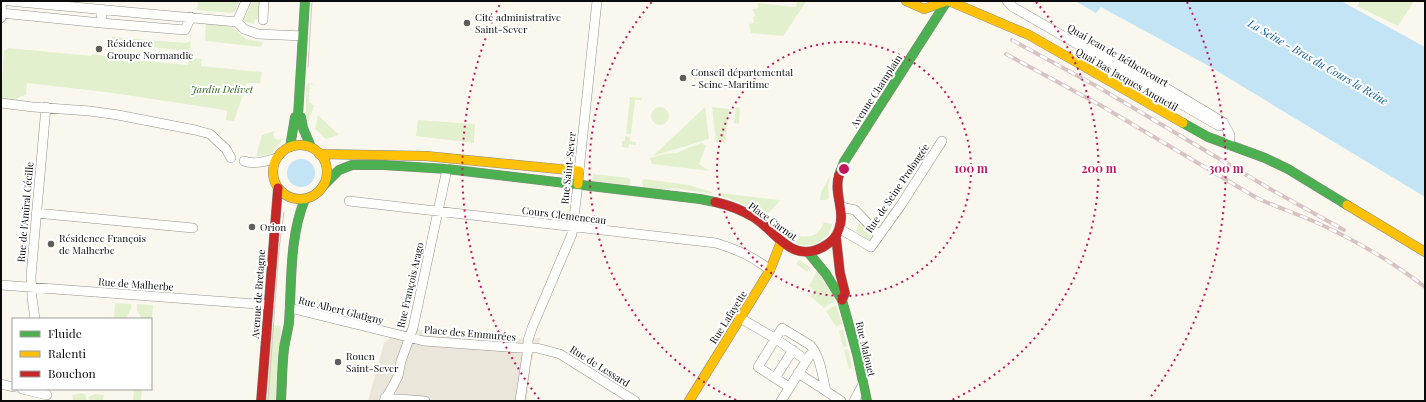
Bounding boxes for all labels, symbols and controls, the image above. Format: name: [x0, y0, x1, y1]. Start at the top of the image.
place label: Cité administrative Saint-Sever: [475, 10, 561, 36]
water label: La Seine - Bras du Cours la Reine: [1245, 15, 1391, 108]
marker: Cité administrative Saint-Sever: [462, 18, 472, 28]
street label: Quai Jean de Béthencourt: [1065, 20, 1171, 90]
place label: Résidence Groupe Normandie: [107, 36, 193, 62]
marker: Résidence Groupe Normandie: [94, 44, 104, 54]
street label: Quai Bas Jacques Anquetil: [1073, 44, 1181, 114]
street label: Avenue Champlain: [847, 52, 905, 131]
place label: Conseil départemental - Seine-Maritime: [691, 65, 793, 91]
marker: Conseil départemental - Seine-Maritime: [678, 73, 688, 83]
park label: Jardin Delivet: [191, 82, 254, 96]
street label: Rue Saint-Sever: [557, 131, 579, 205]
street label: Rue de Seine Prolongée: [862, 141, 932, 235]
text: 100 m: [954, 160, 988, 176]
text: 200 m: [1081, 160, 1117, 176]
text: 300 m: [1209, 160, 1244, 176]
street label: Rue de l'Amiral Cécille: [14, 161, 36, 263]
centre of rings: [837, 162, 851, 176]
street label: Place Carnot: [746, 198, 801, 244]
street label: Cours Clemenceau: [521, 203, 607, 227]
place label: Orion: [260, 220, 286, 234]
marker: Orion: [247, 222, 257, 232]
place label: Résidence François de Malherbe: [59, 231, 146, 257]
marker: Résidence François de Malherbe: [46, 239, 56, 249]
street label: Rue François Arago: [393, 240, 427, 329]
street label: Avenue de Bretagne: [248, 249, 268, 340]
street label: Rue de Malherbe: [98, 274, 174, 294]
street label: Rue Lafayette: [706, 288, 750, 346]
street label: Rue Albert Glatigny: [297, 293, 385, 327]
legend: [12, 318, 152, 390]
street label: Rue Malouet: [853, 320, 879, 378]
street label: Place des Emmurées: [423, 322, 517, 344]
text: Fluide: [48, 325, 82, 341]
street label: Rue de Lessard: [567, 342, 633, 390]
text: Ralenti: [48, 345, 87, 361]
place label: Rouen Saint-Sever: [346, 349, 399, 375]
marker: Rouen Saint-Sever: [333, 357, 343, 367]
text: Bouchon: [48, 365, 96, 381]

